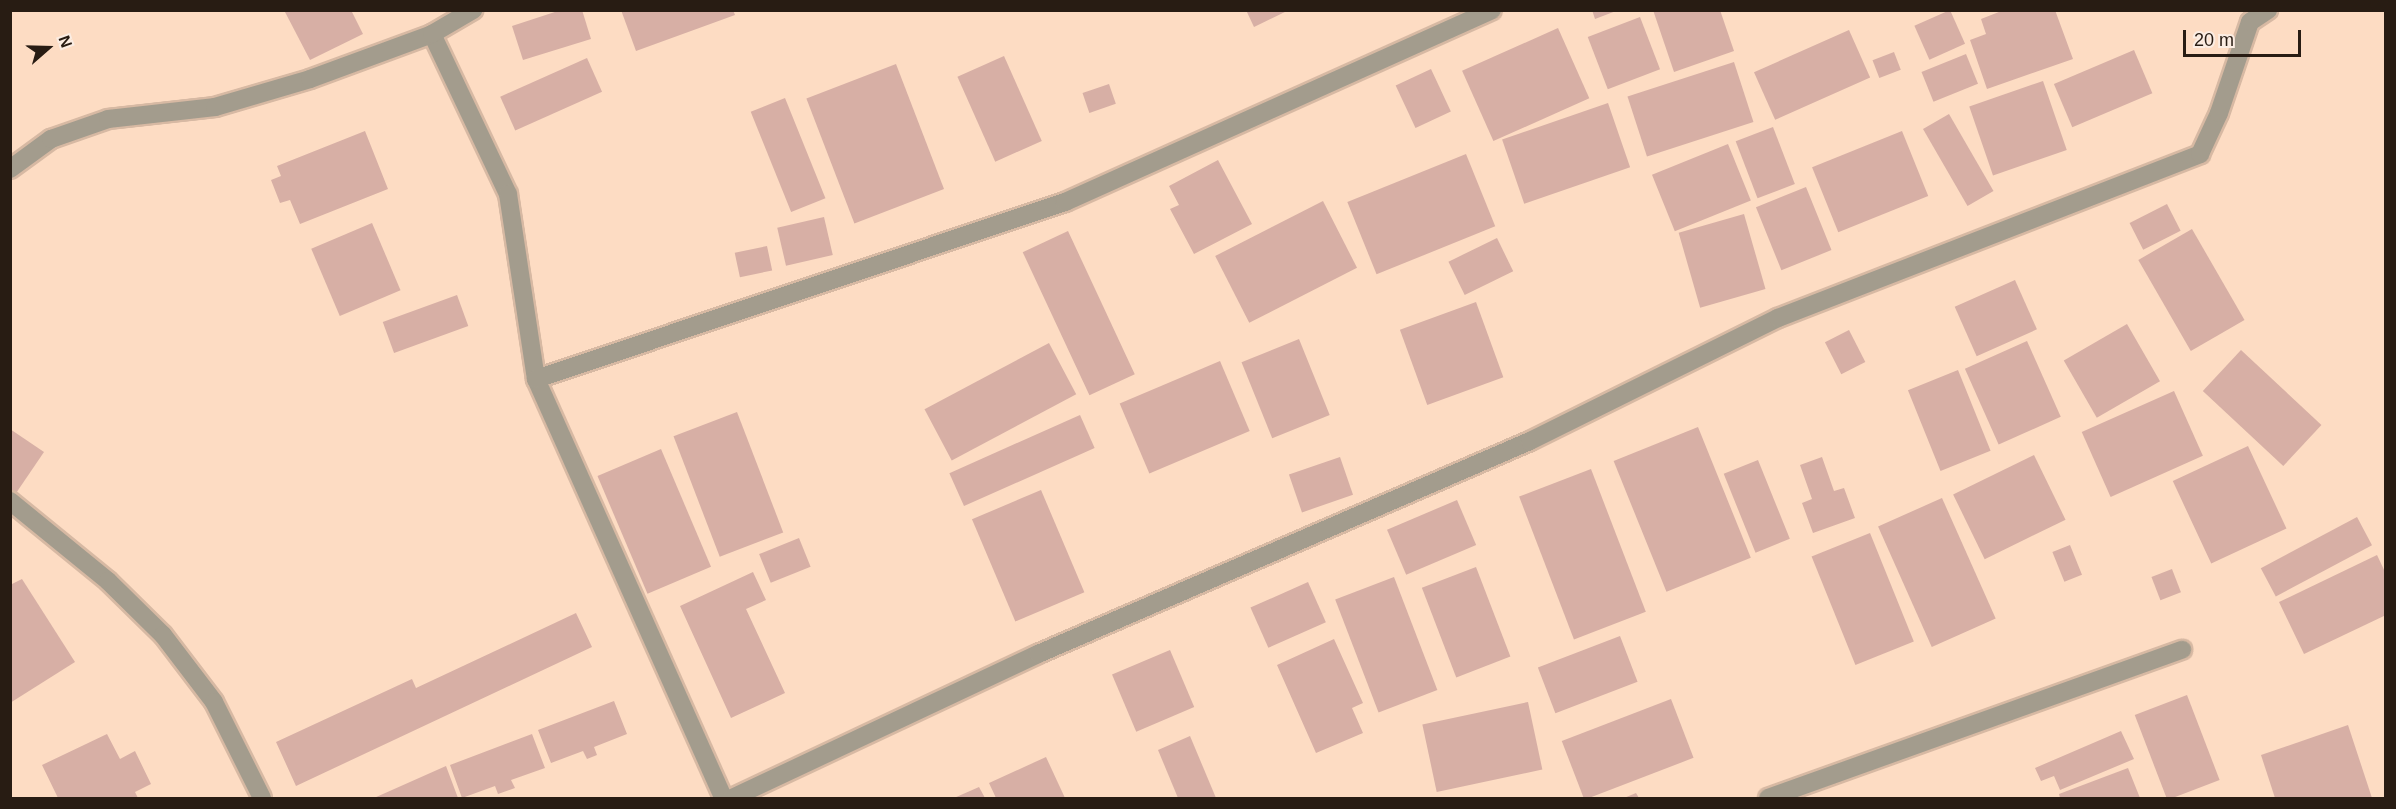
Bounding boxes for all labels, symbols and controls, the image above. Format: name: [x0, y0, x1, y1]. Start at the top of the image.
north arrow: [18, 18, 78, 78]
scale bar: [2186, 18, 2304, 56]
text: 20 m: [2194, 30, 2234, 50]
text: N: [55, 33, 75, 50]

